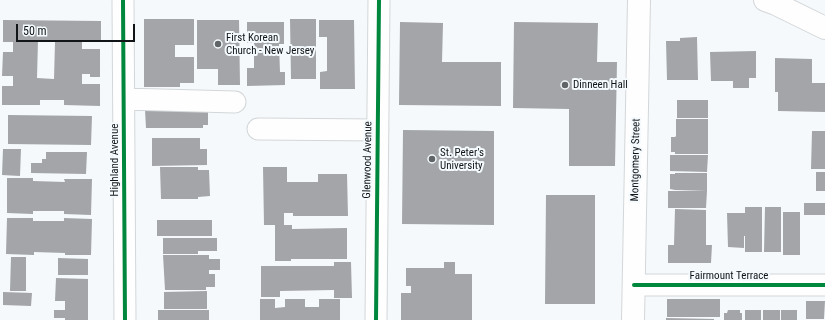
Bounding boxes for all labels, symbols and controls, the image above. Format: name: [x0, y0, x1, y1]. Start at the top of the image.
scale bar: [18, 16, 137, 42]
text: 50 m: [23, 24, 47, 38]
place label: First Korean Church - New Jersey: [226, 31, 314, 57]
marker: First Korean Church - New Jersey: [213, 39, 223, 49]
place label: Dinneen Hall: [573, 78, 628, 92]
marker: Dinneen Hall: [560, 80, 570, 90]
street label: Montgomery Street: [629, 118, 643, 202]
street label: Glenwood Avenue: [361, 121, 375, 199]
street label: Highland Avenue: [108, 124, 122, 196]
place label: St. Peter's University: [440, 146, 484, 172]
marker: St. Peter's University: [427, 154, 437, 164]
street label: Fairmount Terrace: [690, 269, 768, 283]

